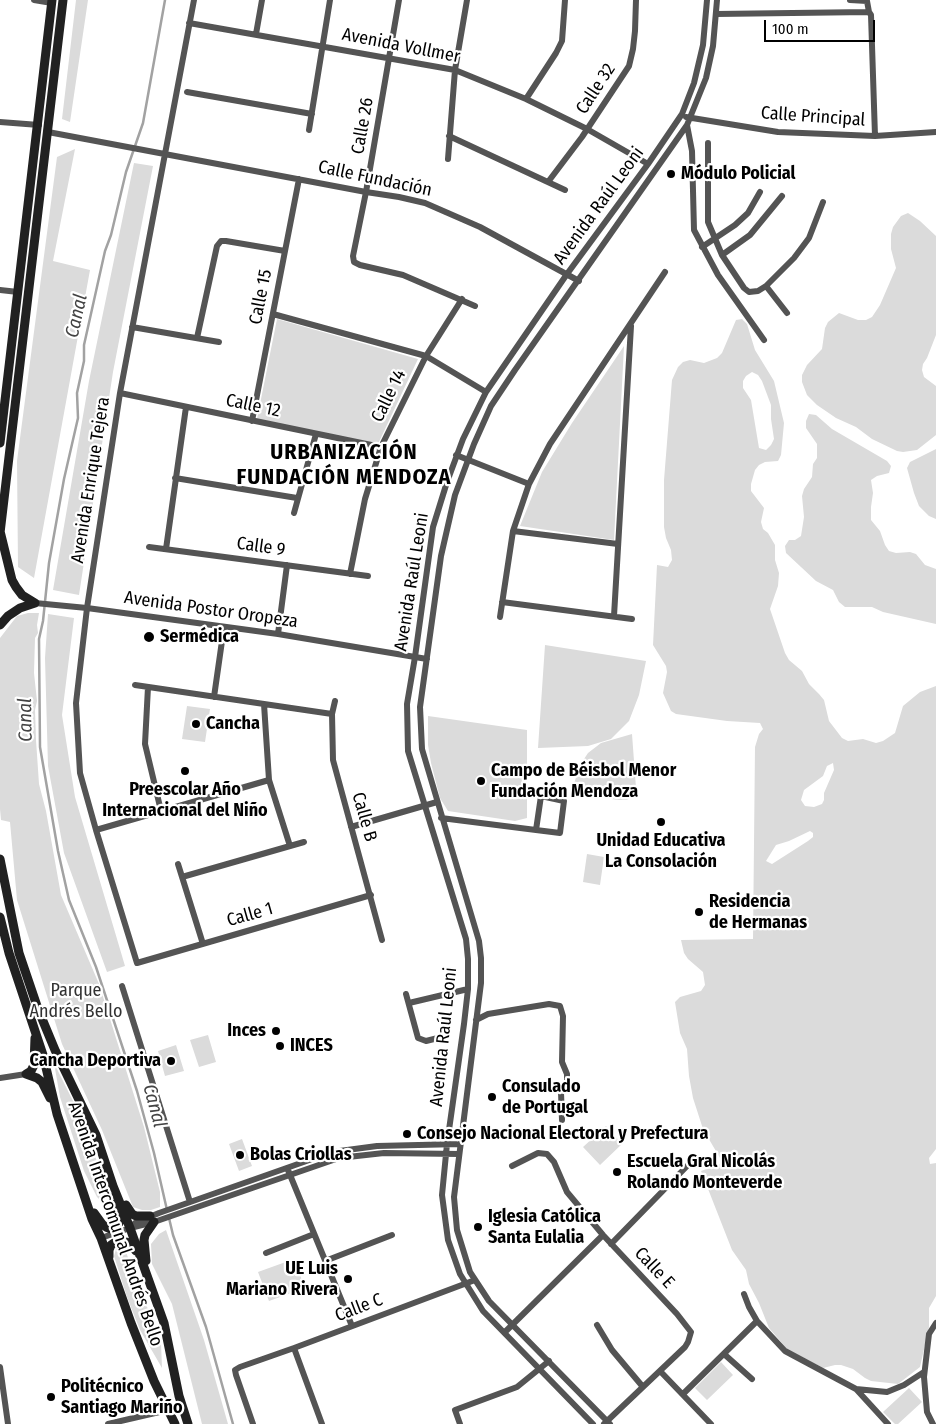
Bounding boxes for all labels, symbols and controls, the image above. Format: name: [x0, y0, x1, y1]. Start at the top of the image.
scale bar: [766, 10, 877, 42]
text: 100 m: [772, 20, 809, 38]
street label: Avenida Vollmer: [340, 24, 462, 68]
street label: Calle 32: [572, 60, 620, 118]
street label: Calle 26: [347, 96, 379, 156]
street label: Calle Principal: [760, 103, 866, 131]
street label: Avenida Raúl Leoni: [549, 143, 649, 269]
street label: Calle Fundación: [316, 156, 434, 202]
place label: Módulo Policial: [681, 163, 796, 185]
marker: Módulo Policial: [665, 168, 677, 180]
street label: Calle 15: [245, 268, 277, 326]
water label: Canal: [61, 292, 93, 340]
street label: Calle 14: [367, 366, 411, 426]
street label: Calle 12: [224, 390, 282, 422]
street label: Avenida Enrique Tejera: [67, 395, 115, 565]
district label: URBANIZACIÓN FUNDACIÓN MENDOZA: [234, 440, 454, 492]
street label: Avenida Raúl Leoni: [390, 511, 434, 653]
street label: Calle 9: [235, 533, 287, 561]
street label: Avenida Postor Oropeza: [123, 587, 299, 633]
place label: Sermédica: [160, 626, 239, 648]
marker: Sermédica: [142, 630, 156, 644]
water label: Canal: [14, 698, 38, 742]
place label: Cancha: [206, 713, 260, 735]
marker: Cancha: [190, 718, 202, 730]
place label: Campo de Béisbol Menor Fundación Mendoza: [491, 760, 676, 802]
marker: Preescolar Año Internacional del Niño: [179, 765, 191, 777]
marker: Campo de Béisbol Menor Fundación Mendoza: [475, 775, 487, 787]
place label: Preescolar Año Internacional del Niño: [102, 779, 268, 822]
street label: Calle B: [347, 790, 381, 844]
marker: Unidad Educativa La Consolación: [655, 816, 667, 828]
place label: Unidad Educativa La Consolación: [597, 830, 725, 872]
place label: Residencia de Hermanas: [709, 891, 807, 934]
street label: Calle 1: [224, 898, 276, 932]
marker: Residencia de Hermanas: [693, 906, 705, 918]
street label: Avenida Raúl Leoni: [426, 966, 462, 1108]
park label: Parque Andrés Bello: [30, 980, 122, 1022]
place label: Inces: [227, 1020, 266, 1042]
marker: Inces: [270, 1025, 282, 1037]
place label: INCES: [290, 1035, 333, 1057]
marker: INCES: [274, 1040, 286, 1052]
place label: Cancha Deportiva: [30, 1050, 161, 1072]
marker: Cancha Deportiva: [165, 1055, 177, 1067]
place label: Consulado de Portugal: [502, 1076, 588, 1118]
water label: Canal: [137, 1082, 171, 1130]
marker: Consulado de Portugal: [486, 1091, 498, 1103]
street label: Avenida Intercomunal Andrés Bello: [63, 1099, 167, 1349]
place label: Consejo Nacional Electoral y Prefectura: [417, 1123, 708, 1145]
marker: Consejo Nacional Electoral y Prefectura: [401, 1128, 413, 1140]
place label: Bolas Criollas: [250, 1144, 352, 1166]
marker: Bolas Criollas: [234, 1149, 246, 1161]
place label: Escuela Gral Nicolás Rolando Monteverde: [627, 1151, 782, 1194]
marker: Escuela Gral Nicolás Rolando Monteverde: [611, 1166, 623, 1178]
place label: Iglesia Católica Santa Eulalia: [488, 1206, 601, 1248]
marker: Iglesia Católica Santa Eulalia: [472, 1221, 484, 1233]
street label: Calle E: [630, 1243, 678, 1293]
place label: UE Luis Mariano Rivera: [226, 1258, 338, 1300]
marker: UE Luis Mariano Rivera: [342, 1273, 354, 1285]
street label: Calle C: [332, 1289, 386, 1327]
place label: Politécnico Santiago Mariño: [61, 1376, 183, 1418]
marker: Politécnico Santiago Mariño: [45, 1391, 57, 1403]

